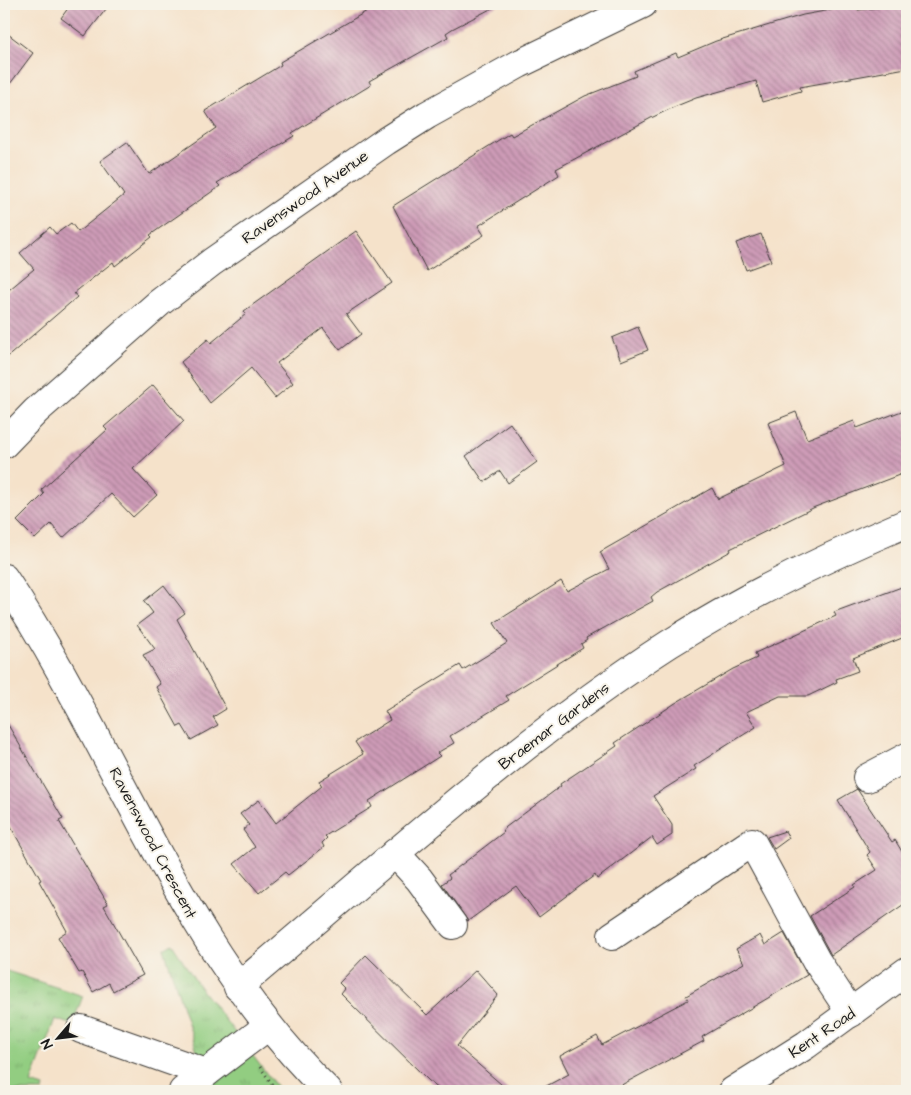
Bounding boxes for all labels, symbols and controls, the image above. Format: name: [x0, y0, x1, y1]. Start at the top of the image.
street label: Ravenswood Avenue: [237, 145, 373, 249]
street label: Braemar Gardens: [494, 677, 614, 775]
street label: Ravenswood Crescent: [104, 764, 202, 923]
street label: Kent Road: [784, 1003, 860, 1063]
north arrow: [32, 1012, 82, 1062]
text: N: [36, 1035, 58, 1052]

